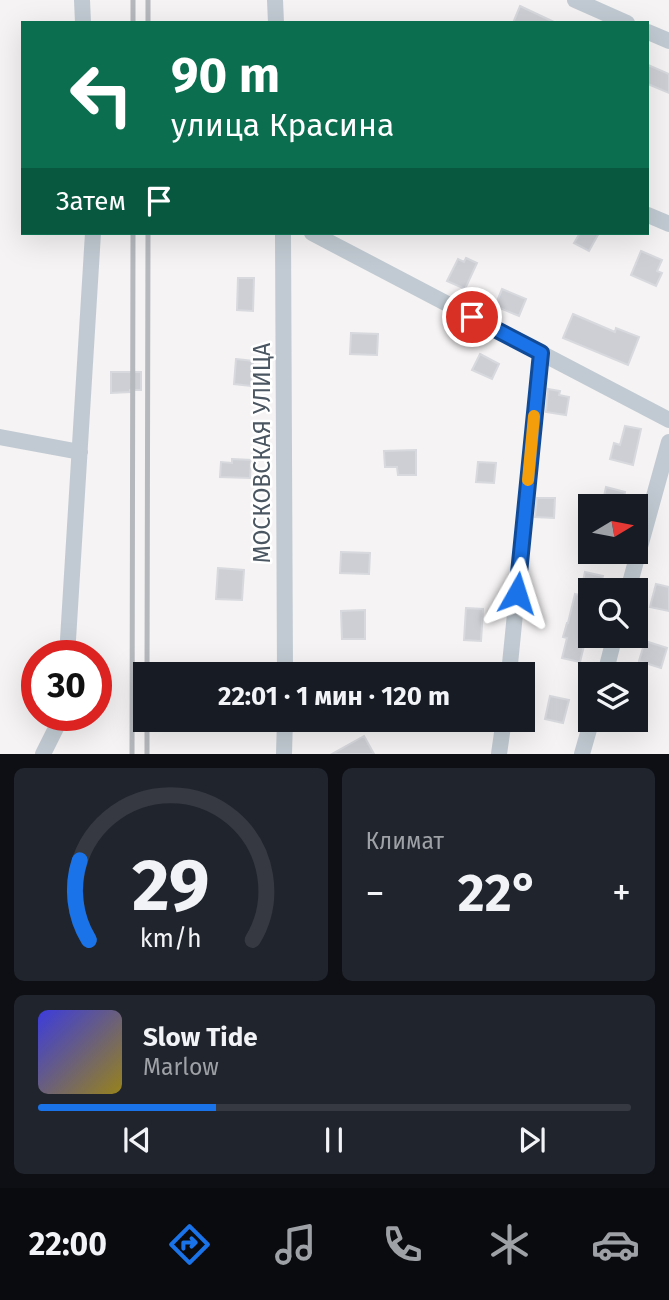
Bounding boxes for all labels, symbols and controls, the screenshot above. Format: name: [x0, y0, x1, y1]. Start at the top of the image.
text: 90 m: [171, 46, 280, 105]
icon: left: [56, 49, 147, 140]
text: улица Красина: [171, 106, 394, 144]
icon: arrive: [140, 182, 178, 220]
text: Затем: [56, 186, 126, 217]
pin: [442, 287, 502, 347]
icon: arrive: [453, 298, 491, 336]
street label: МОСКОВСКАЯ УЛИЦА: [248, 342, 276, 563]
north arrow: [578, 494, 648, 564]
map controls: [578, 494, 648, 732]
position arrow: [480, 556, 554, 630]
button: search: [578, 578, 648, 648]
speed limit sign: 30: [21, 640, 112, 731]
button: layers: [578, 662, 648, 732]
text: 22:01 · 1 мин · 120 m: [218, 681, 450, 712]
text: Климат: [366, 827, 444, 855]
text: 29: [132, 843, 210, 930]
text: 22°: [458, 862, 539, 925]
text: −: [366, 870, 385, 916]
text: +: [612, 870, 631, 916]
text: km/h: [140, 924, 202, 954]
text: Slow Tide: [143, 1022, 258, 1053]
text: Marlow: [143, 1053, 219, 1081]
icon: previous: [118, 1121, 156, 1159]
icon: pause: [315, 1121, 353, 1159]
icon: next: [513, 1121, 551, 1159]
icon: directions: [165, 1220, 214, 1269]
icon: music: [271, 1220, 320, 1269]
icon: phone: [378, 1220, 427, 1269]
icon: climate: [485, 1220, 534, 1269]
icon: car: [591, 1220, 640, 1269]
text: 22:00: [29, 1225, 107, 1263]

